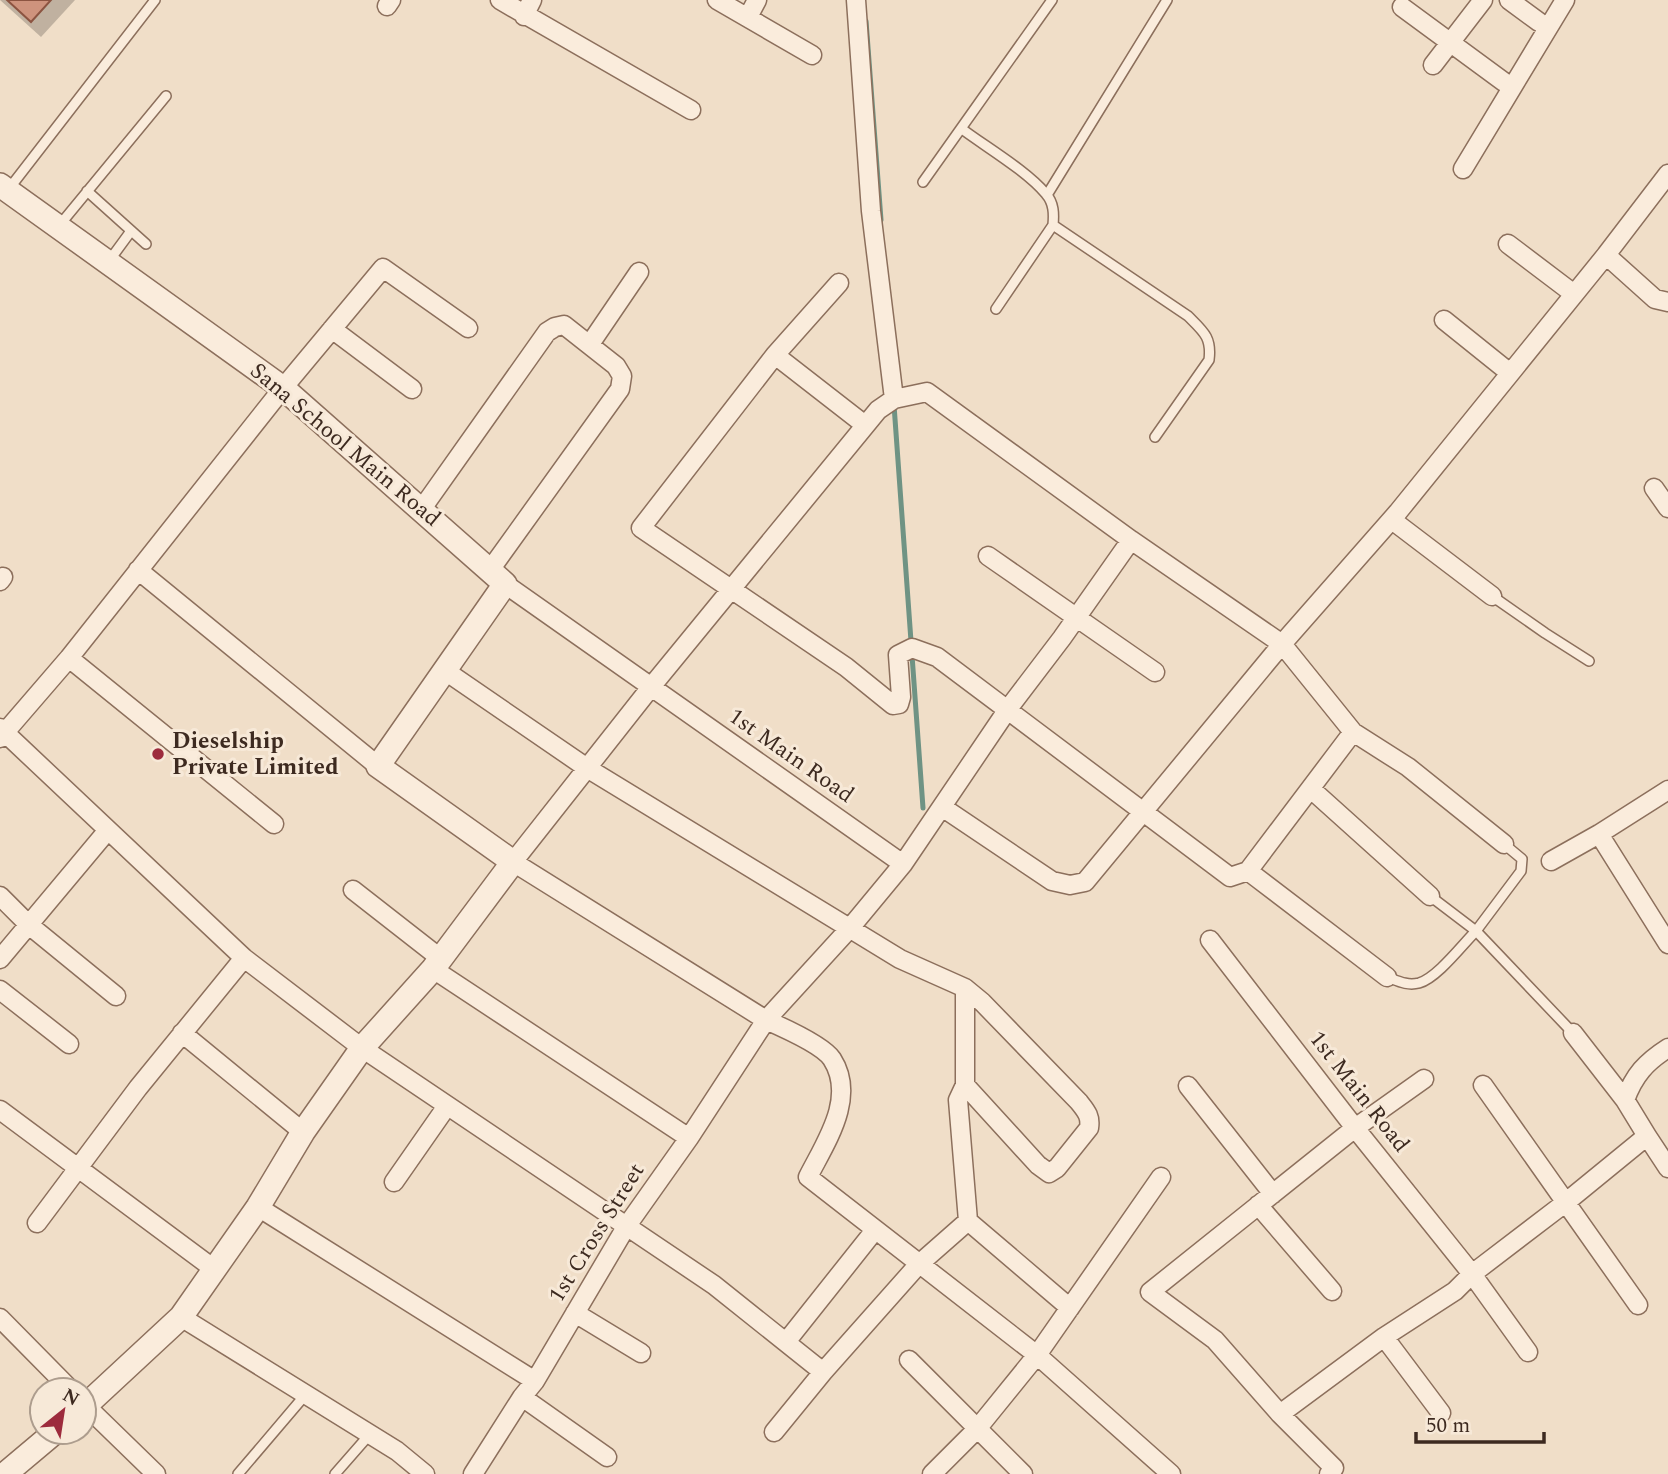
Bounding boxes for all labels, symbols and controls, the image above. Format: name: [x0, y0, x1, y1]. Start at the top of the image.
street label: Sana School Main Road: [242, 354, 448, 536]
street label: 1st Main Road: [721, 700, 861, 812]
place label: Dieselship Private Limited: [172, 724, 339, 785]
marker: Dieselship Private Limited: [150, 746, 166, 762]
street label: 1st Main Road: [1300, 1023, 1418, 1161]
street label: 1st Cross Street: [540, 1156, 654, 1310]
north arrow: [28, 1376, 98, 1446]
text: N: [57, 1381, 85, 1414]
scale bar: [1416, 1400, 1544, 1444]
text: 50 m: [1426, 1410, 1470, 1442]

